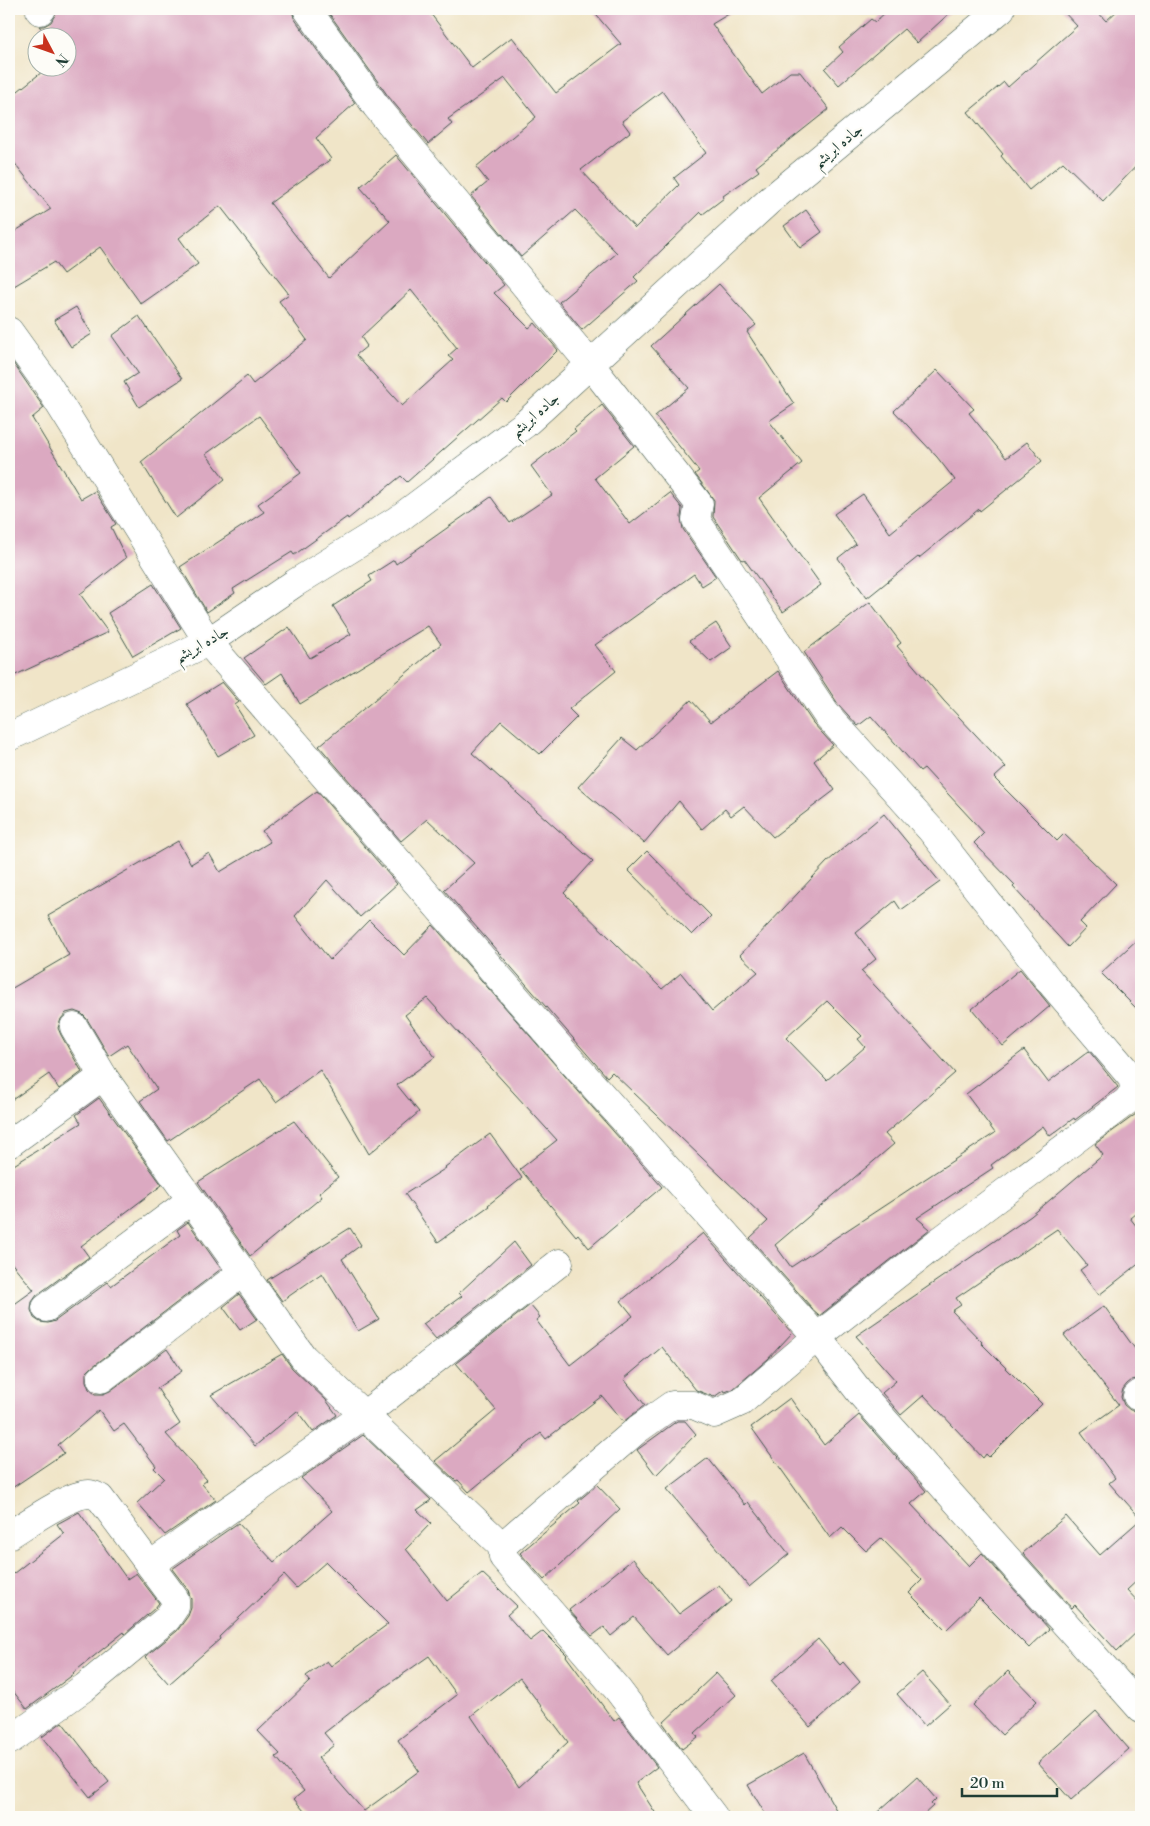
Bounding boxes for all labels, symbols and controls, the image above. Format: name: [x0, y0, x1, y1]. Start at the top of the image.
north arrow: [28, 28, 78, 78]
text: N: [51, 50, 71, 70]
street label: جاده ابریشم: [808, 119, 871, 177]
street label: جاده ابریشم: [506, 388, 568, 446]
street label: جاده ابریشم: [171, 621, 235, 672]
scale bar: [962, 1766, 1058, 1798]
text: 20 m: [970, 1774, 1005, 1793]

